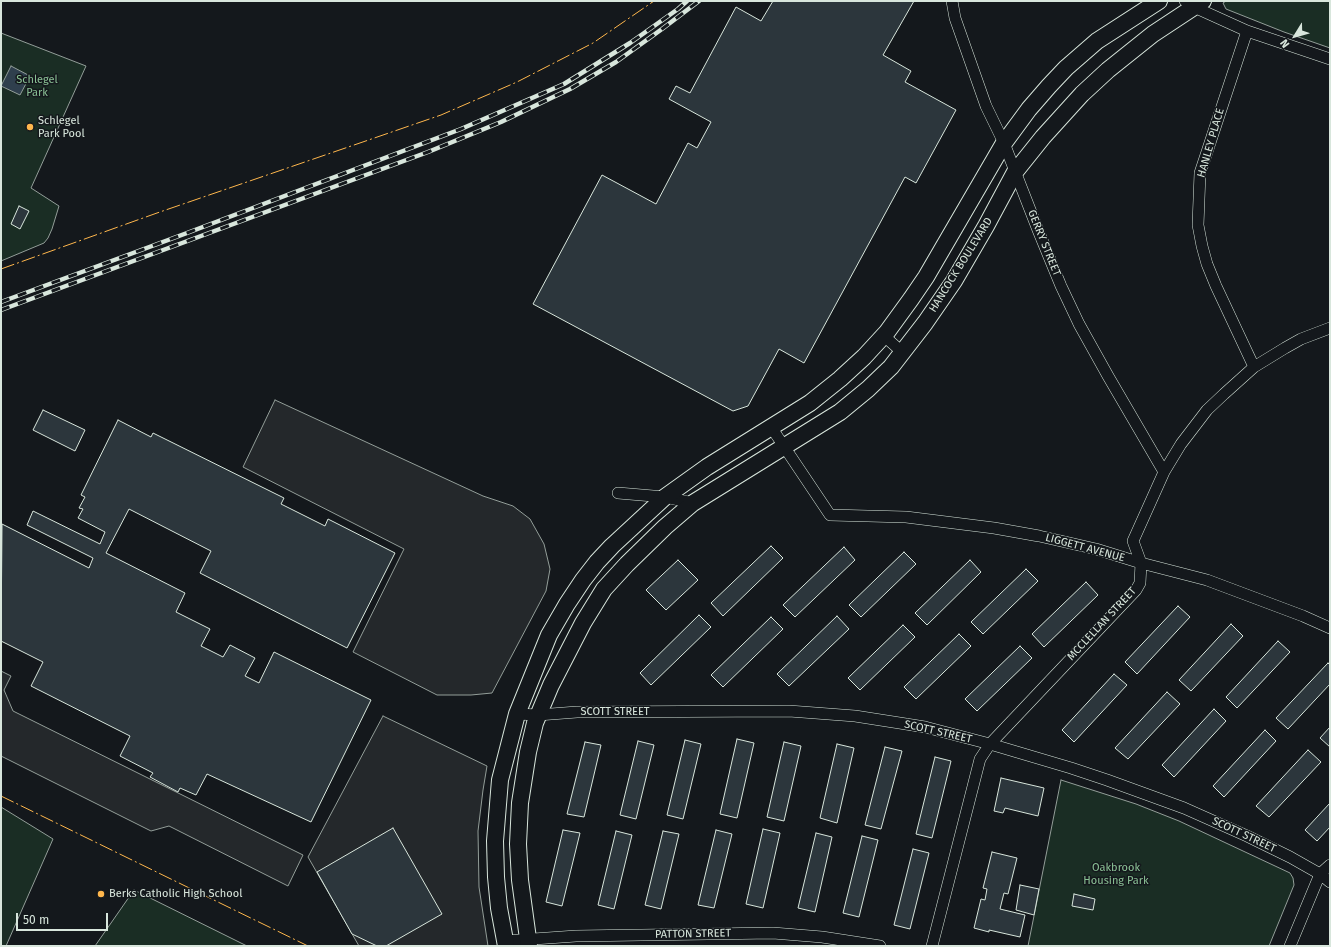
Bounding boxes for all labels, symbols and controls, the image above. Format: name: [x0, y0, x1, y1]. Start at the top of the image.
north arrow: [1275, 16, 1315, 56]
text: N: [1278, 37, 1292, 50]
park label: Schlegel Park: [16, 73, 58, 99]
street label: HANLEY PLACE: [1195, 107, 1227, 179]
place label: Schlegel Park Pool: [38, 114, 85, 140]
marker: Schlegel Park Pool: [25, 122, 35, 132]
street label: GERRY STREET: [1025, 208, 1063, 278]
street label: HANCOCK BOULEVARD: [926, 215, 996, 315]
street label: LIGGETT AVENUE: [1044, 531, 1126, 565]
street label: MCCLELLAN STREET: [1065, 585, 1139, 663]
street label: SCOTT STREET: [580, 705, 650, 719]
street label: SCOTT STREET: [903, 718, 973, 746]
street label: SCOTT STREET: [1210, 814, 1278, 856]
park label: Oakbrook Housing Park: [1083, 861, 1149, 887]
place label: Berks Catholic High School: [109, 887, 242, 901]
marker: Berks Catholic High School: [96, 889, 106, 899]
scale bar: [18, 905, 110, 931]
text: 50 m: [23, 913, 49, 927]
street label: PATTON STREET: [655, 927, 731, 941]

